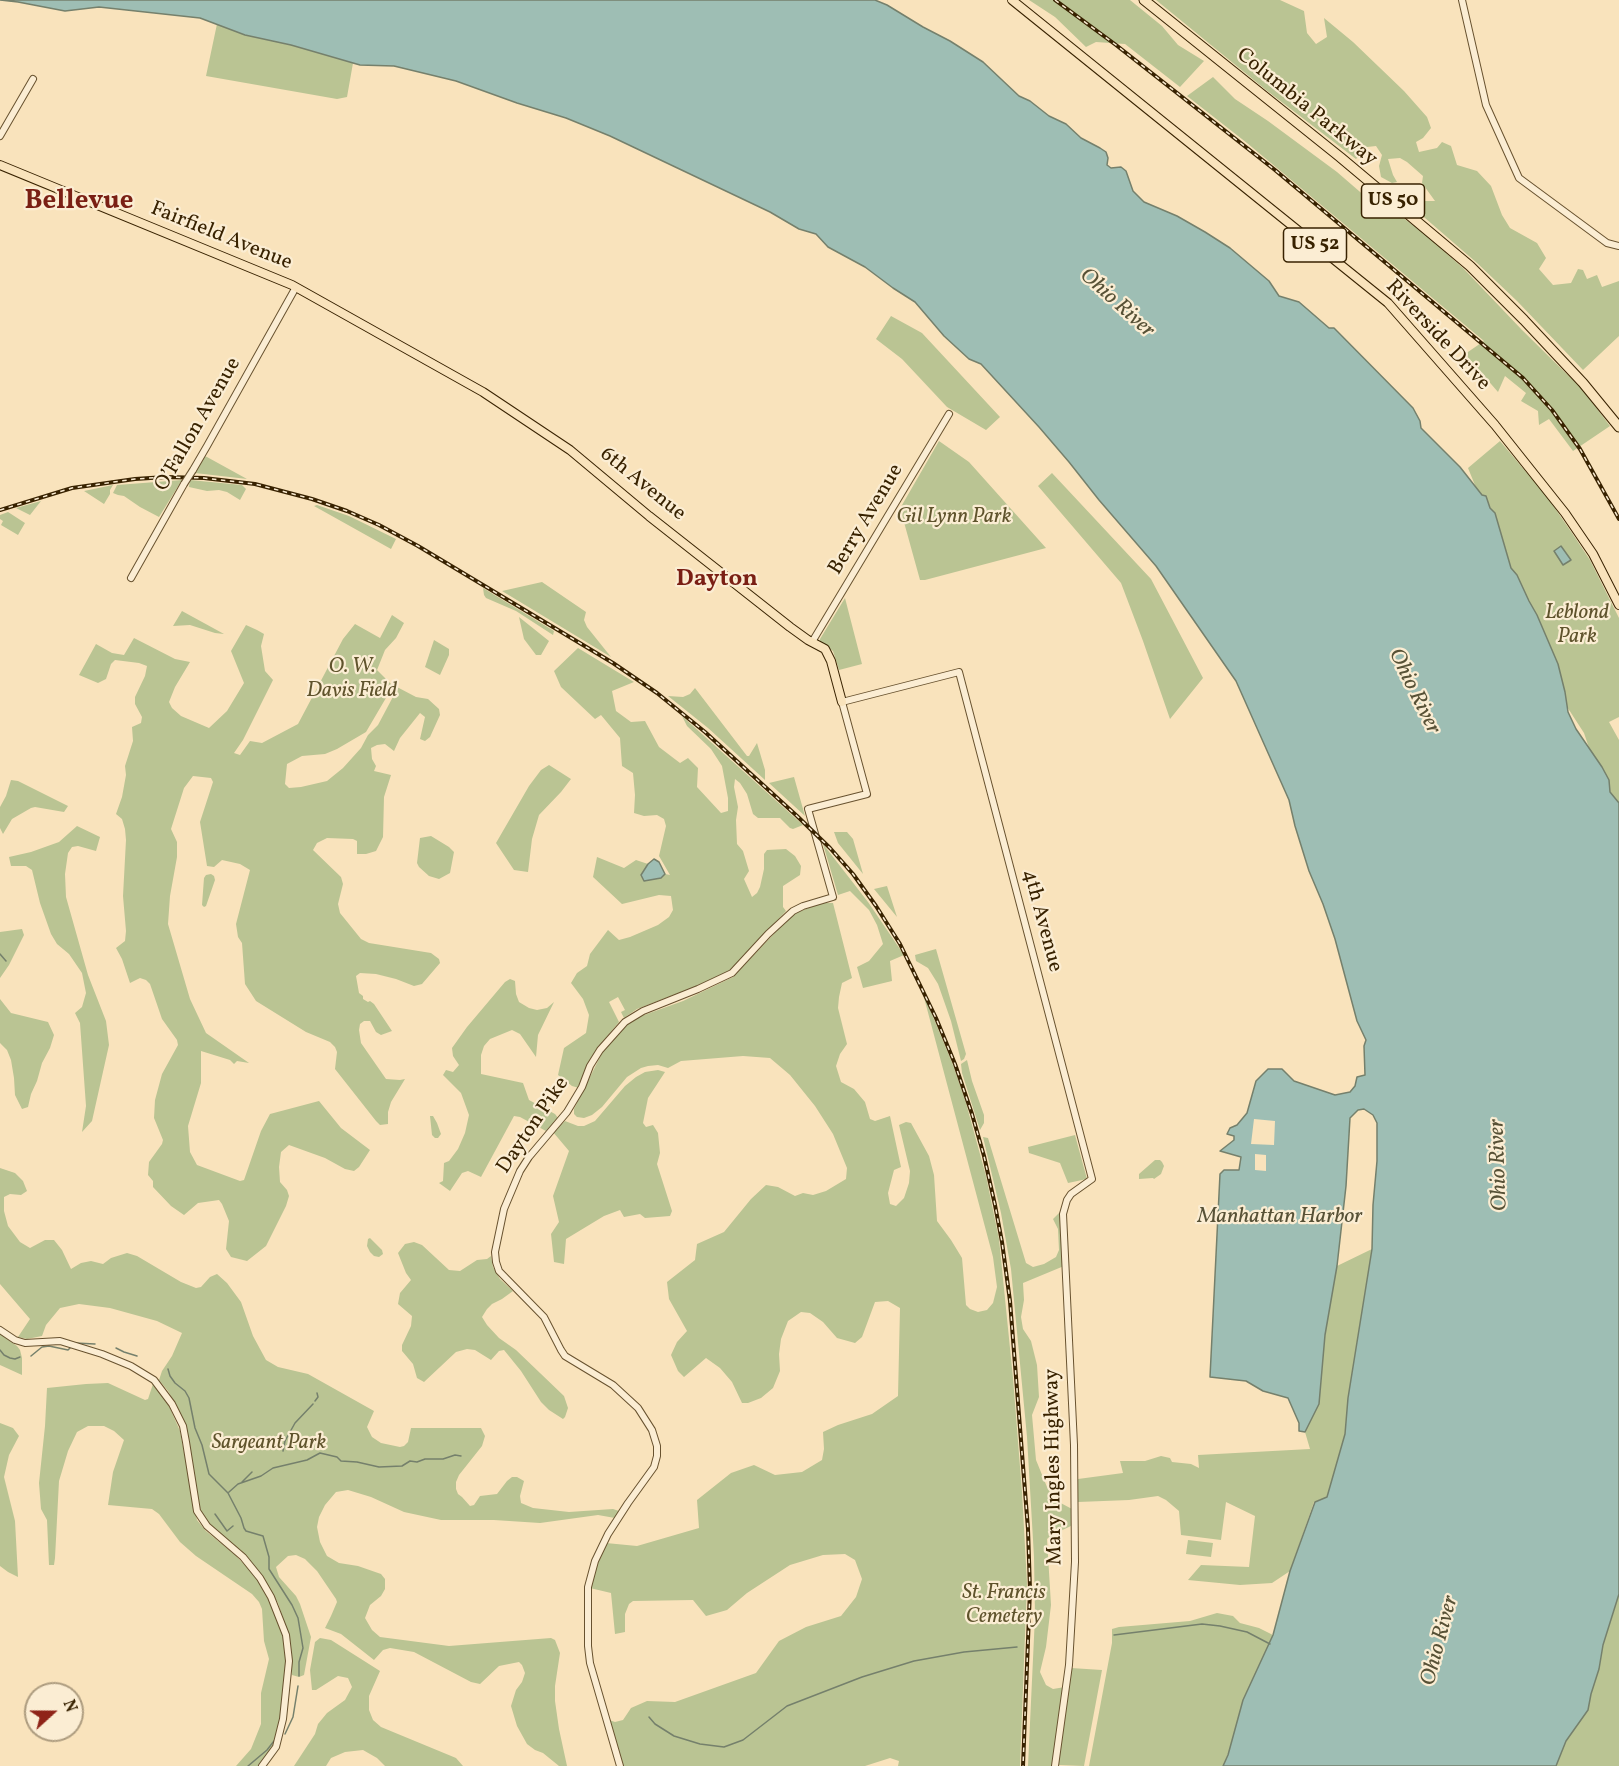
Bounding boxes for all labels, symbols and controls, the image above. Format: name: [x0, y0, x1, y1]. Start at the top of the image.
street label: Columbia Parkway: [1230, 43, 1382, 173]
road number: US 50: [1362, 184, 1424, 218]
district label: Bellevue: [24, 187, 134, 219]
street label: Fairfield Avenue: [147, 197, 295, 277]
road number: US 52: [1284, 228, 1346, 262]
water label: Ohio River: [1073, 263, 1159, 345]
street label: Riverside Drive: [1379, 275, 1495, 397]
street label: O’Fallon Avenue: [150, 354, 248, 496]
street label: 6th Avenue: [594, 443, 690, 527]
street label: Berry Avenue: [824, 460, 910, 580]
park label: Gil Lynn Park: [897, 505, 1011, 531]
district label: Dayton: [676, 567, 758, 595]
park label: Leblond Park: [1545, 601, 1609, 651]
water label: Ohio River: [1381, 645, 1445, 739]
park label: O. W. Davis Field: [307, 655, 397, 705]
street label: 4th Avenue: [1015, 867, 1067, 975]
street label: Dayton Pike: [492, 1073, 576, 1179]
water label: Ohio River: [1485, 1118, 1515, 1212]
water label: Manhattan Harbor: [1198, 1205, 1362, 1231]
street label: Mary Ingles Highway: [1041, 1369, 1069, 1565]
park label: Sargeant Park: [212, 1431, 326, 1457]
park label: St. Francis Cemetery: [962, 1581, 1046, 1631]
water label: Ohio River: [1416, 1593, 1466, 1689]
north arrow: [24, 1682, 84, 1742]
text: N: [57, 1697, 81, 1716]

